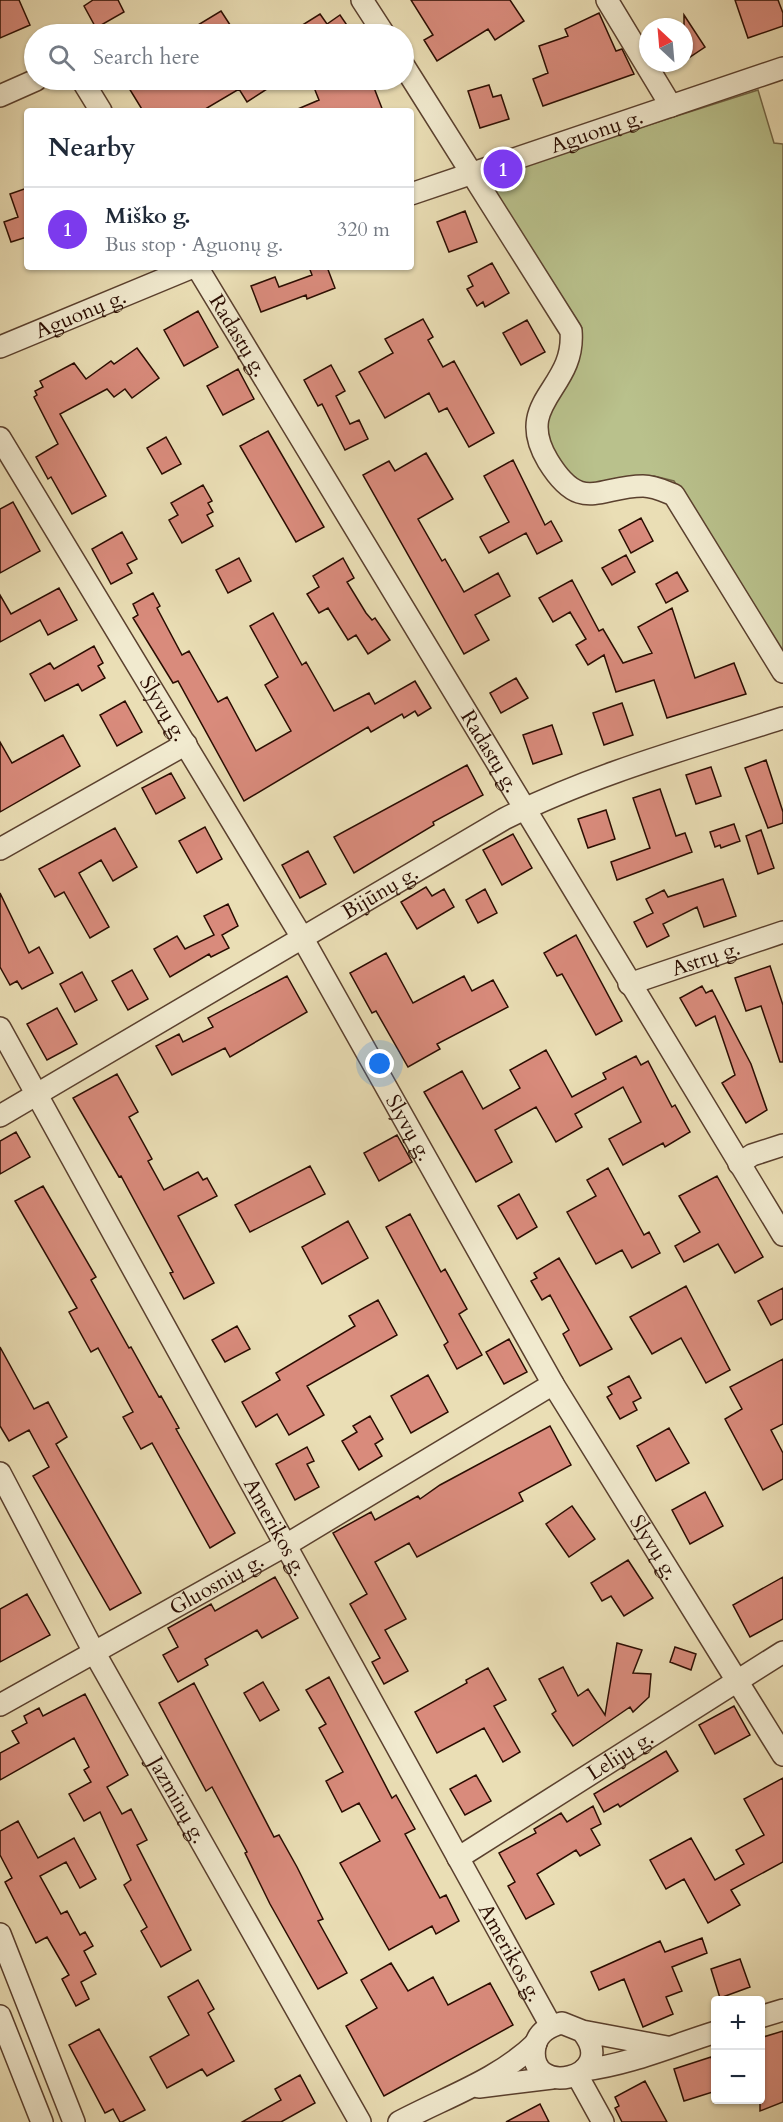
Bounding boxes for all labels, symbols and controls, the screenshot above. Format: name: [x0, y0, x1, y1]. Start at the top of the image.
north arrow: [639, 18, 693, 72]
search box: [24, 24, 414, 90]
icon: search: [45, 41, 78, 74]
text: Search here: [93, 42, 200, 72]
street label: Aguonų g.: [547, 102, 647, 161]
text: Nearby: [48, 130, 136, 165]
pin: 1: [484, 146, 522, 192]
text: Miško g.: [105, 201, 191, 231]
text: 1: [62, 216, 73, 243]
text: 320 m: [337, 216, 390, 243]
text: Bus stop · Aguonų g.: [105, 231, 283, 258]
street label: Aguonų g.: [31, 282, 130, 346]
street label: Radastų g.: [202, 289, 274, 383]
street label: Slyvų g.: [132, 670, 194, 747]
street label: Radastų g.: [453, 705, 526, 798]
street label: Bijūnų g.: [337, 859, 424, 926]
street label: Astrų g.: [668, 934, 744, 984]
your location: [365, 1049, 394, 1078]
street label: Slyvų g.: [378, 1090, 439, 1166]
street label: Amerikos g.: [236, 1473, 314, 1582]
street label: Slyvų g.: [623, 1509, 685, 1586]
street label: Gluosnių g.: [164, 1546, 269, 1622]
street label: Lelijų g.: [582, 1724, 659, 1788]
street label: Jazminų g.: [140, 1749, 213, 1849]
street label: Amerikos g.: [471, 1898, 549, 2007]
map controls: [711, 1996, 765, 2104]
button: +: [711, 1996, 765, 2050]
button: −: [711, 2050, 765, 2104]

